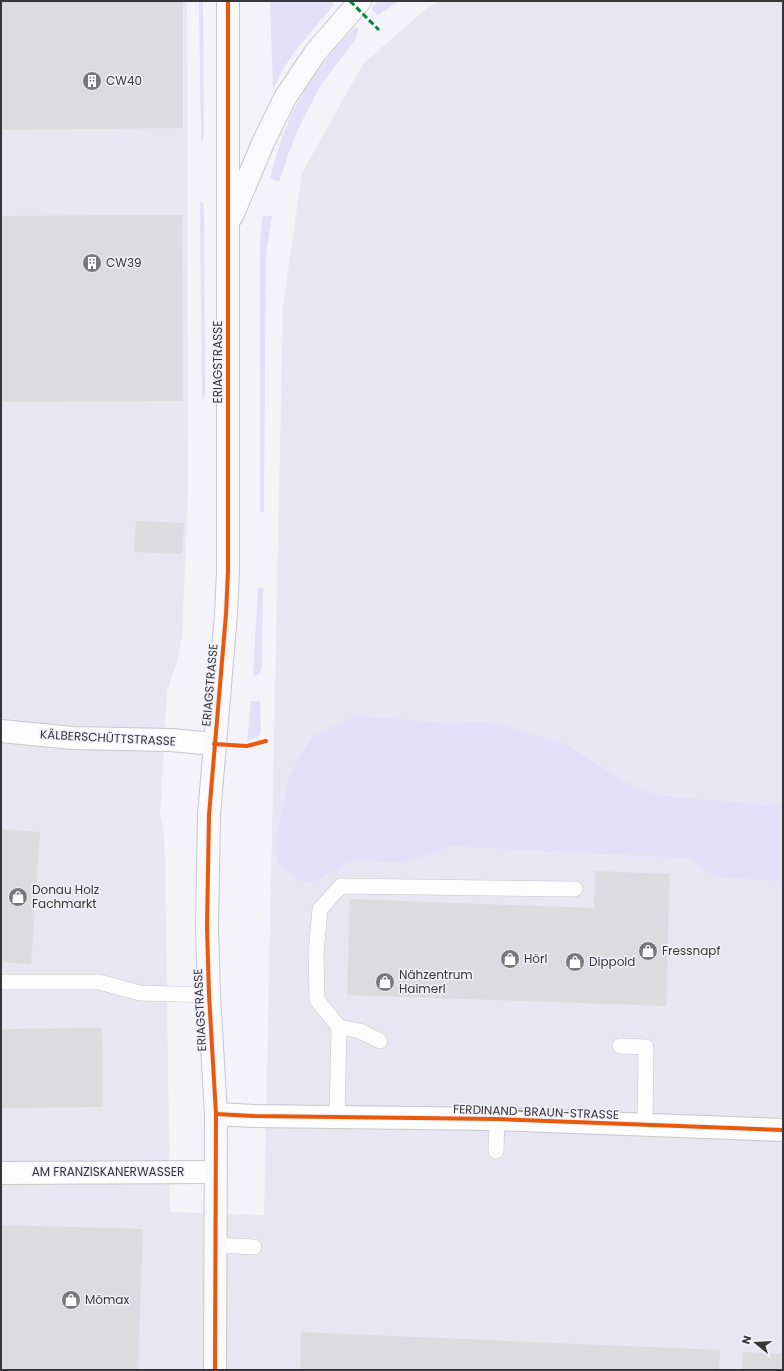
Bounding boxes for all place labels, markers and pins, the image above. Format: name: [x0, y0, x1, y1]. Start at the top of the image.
building icon: CW40: [81, 70, 103, 92]
place label: CW40: [106, 72, 142, 89]
building icon: CW39: [81, 252, 103, 274]
place label: CW39: [106, 254, 142, 271]
place label: Donau Holz Fachmarkt: [32, 881, 99, 912]
shop icon: Donau Holz Fachmarkt: [7, 886, 29, 908]
shop icon: Fressnapf: [637, 940, 659, 962]
place label: Fressnapf: [662, 942, 720, 959]
shop icon: Hörl: [499, 948, 521, 970]
place label: Hörl: [524, 950, 547, 967]
shop icon: Dippold: [564, 951, 586, 973]
place label: Dippold: [589, 953, 635, 970]
place label: Nähzentrum Haimerl: [399, 966, 473, 997]
shop icon: Nähzentrum Haimerl: [374, 971, 396, 993]
shop icon: Mömax: [60, 1289, 82, 1311]
place label: Mömax: [85, 1291, 129, 1308]

